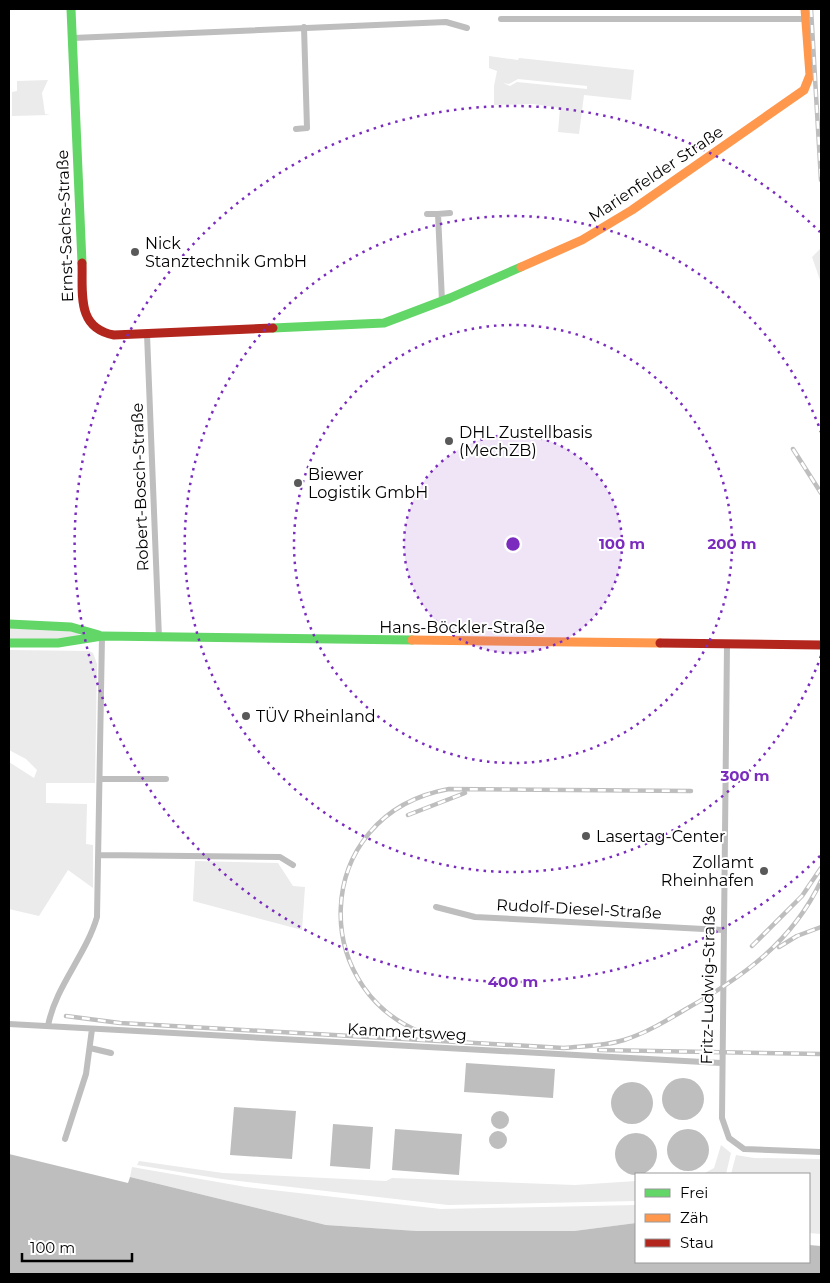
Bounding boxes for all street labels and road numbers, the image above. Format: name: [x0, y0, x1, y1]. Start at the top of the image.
street label: Marienfelder Straße: [585, 122, 727, 226]
street label: Ernst-Sachs-Straße: [53, 150, 77, 302]
street label: Robert-Bosch-Straße: [128, 402, 152, 572]
street label: Hans-Böckler-Straße: [379, 618, 545, 637]
street label: Rudolf-Diesel-Straße: [496, 895, 662, 923]
street label: Fritz-Ludwig-Straße: [697, 905, 719, 1065]
street label: Kammertsweg: [347, 1019, 467, 1045]

